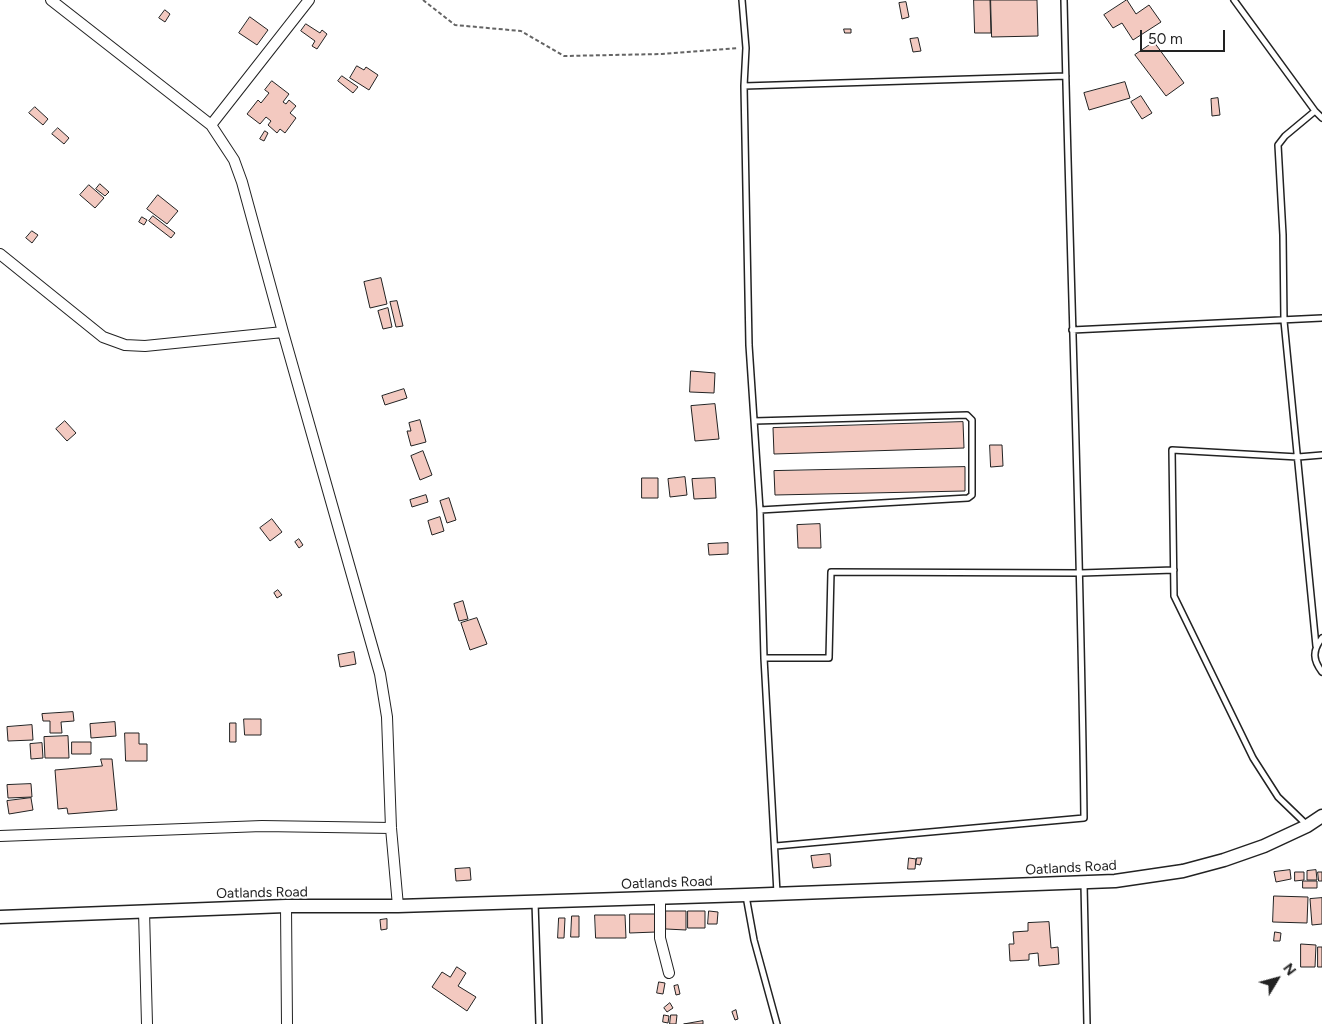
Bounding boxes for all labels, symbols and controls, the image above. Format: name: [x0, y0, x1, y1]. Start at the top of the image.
scale bar: [1142, 20, 1227, 52]
text: 50 m: [1148, 30, 1183, 48]
street label: Oatlands Road: [1025, 857, 1117, 879]
street label: Oatlands Road: [621, 873, 713, 893]
street label: Oatlands Road: [216, 884, 308, 902]
north arrow: [1252, 954, 1302, 1004]
text: N: [1279, 960, 1299, 979]

